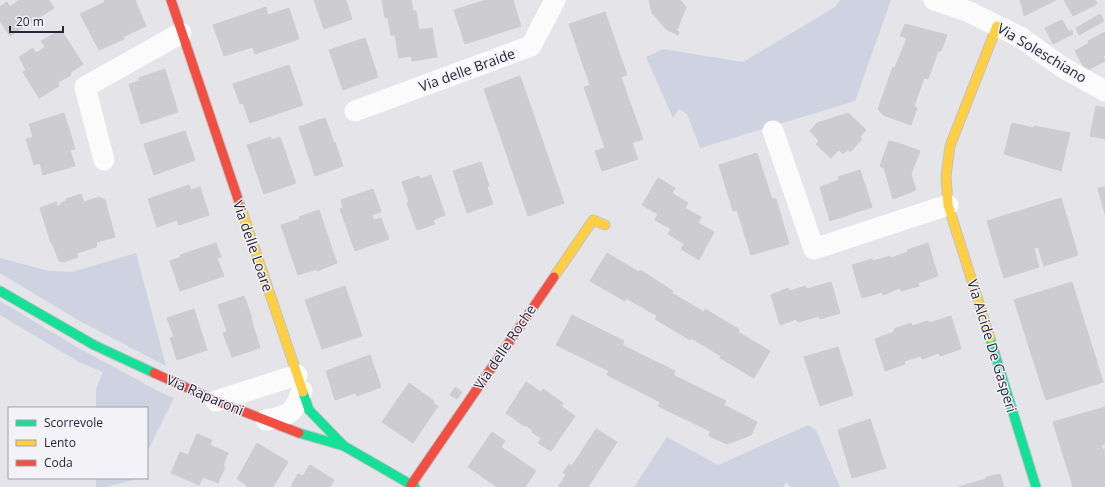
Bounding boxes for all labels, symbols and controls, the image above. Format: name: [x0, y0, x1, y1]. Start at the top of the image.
scale bar: [10, 8, 63, 34]
text: 20 m: [16, 13, 44, 30]
street label: Via Soleschiano: [994, 18, 1090, 87]
street label: Via delle Braide: [416, 43, 518, 96]
street label: Via delle Loare: [229, 198, 278, 294]
street label: Via Alcide De Gasperi: [963, 277, 1022, 415]
street label: Via delle Roche: [469, 300, 540, 393]
street label: Via Raparoni: [164, 370, 247, 419]
legend: [8, 407, 148, 479]
text: Scorrevole: [44, 414, 103, 431]
text: Lento: [44, 434, 76, 451]
text: Coda: [44, 454, 73, 471]

